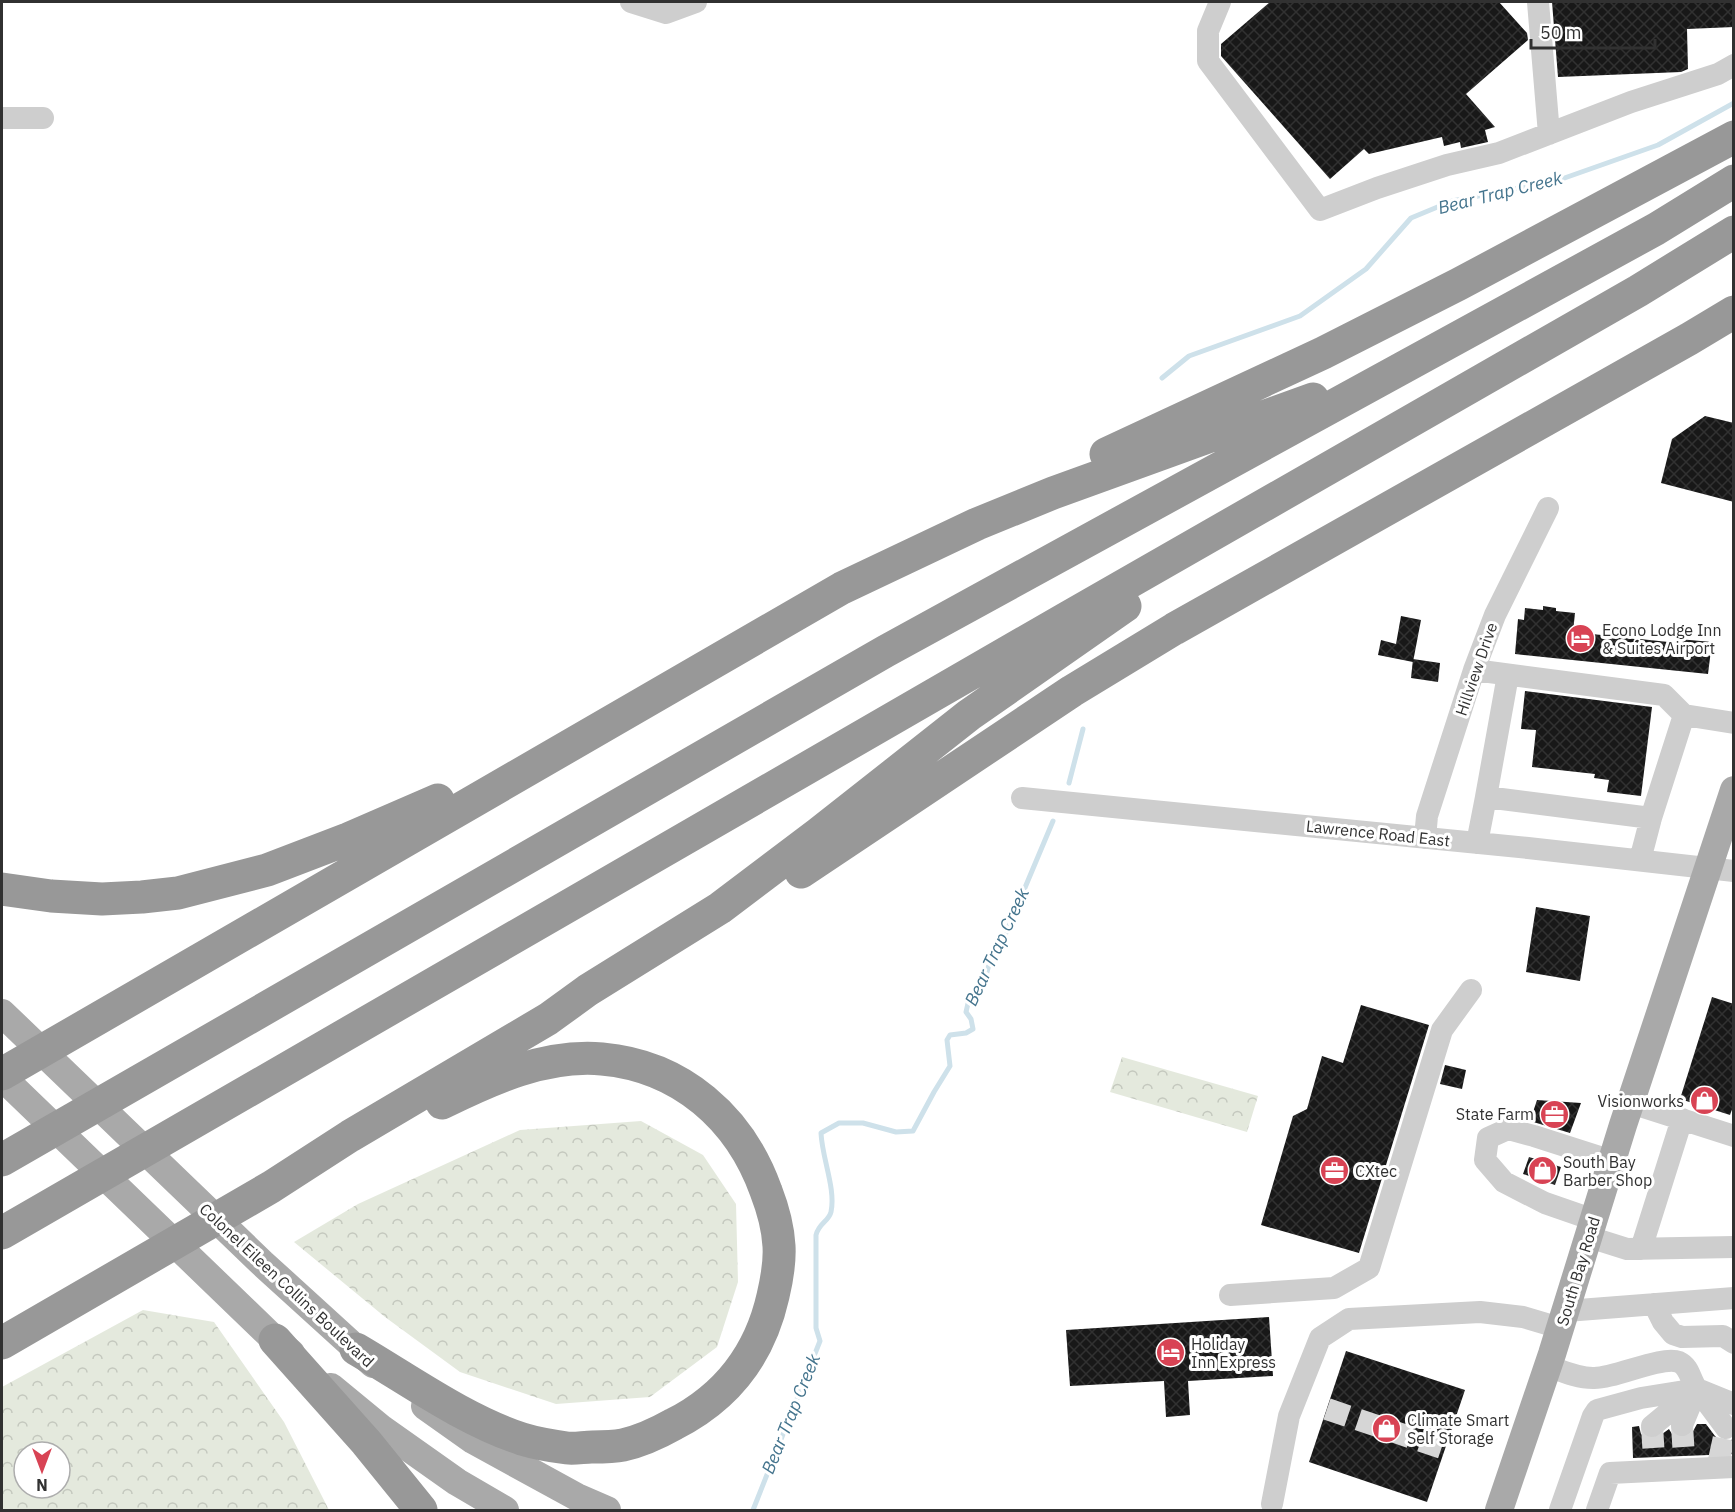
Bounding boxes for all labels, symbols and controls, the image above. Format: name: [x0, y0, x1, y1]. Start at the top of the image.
scale bar: [1531, 12, 1656, 50]
text: 50 m: [1540, 21, 1582, 44]
water label: Bear Trap Creek: [1435, 166, 1565, 219]
street label: Hillview Drive: [1451, 619, 1501, 718]
place label: Econo Lodge Inn & Suites Airport: [1602, 620, 1722, 658]
hotel icon: Econo Lodge Inn & Suites Airport: [1565, 623, 1597, 655]
street label: Lawrence Road East: [1305, 815, 1451, 851]
water label: Bear Trap Creek: [959, 884, 1034, 1009]
shop icon: Visionworks: [1689, 1085, 1721, 1117]
place label: Visionworks: [1597, 1091, 1684, 1111]
office icon: State Farm: [1539, 1098, 1571, 1130]
place label: State Farm: [1456, 1104, 1534, 1124]
place label: South Bay Barber Shop: [1563, 1152, 1652, 1190]
office icon: CXtec: [1318, 1155, 1350, 1187]
shop icon: South Bay Barber Shop: [1526, 1155, 1558, 1187]
place label: CXtec: [1355, 1161, 1397, 1181]
street label: Colonel Eileen Collins Boulevard: [196, 1199, 378, 1371]
street label: South Bay Road: [1552, 1214, 1604, 1328]
place label: Holiday Inn Express: [1191, 1334, 1276, 1372]
hotel icon: Holiday Inn Express: [1154, 1337, 1186, 1369]
water label: Bear Trap Creek: [756, 1350, 825, 1477]
place label: Climate Smart Self Storage: [1407, 1410, 1509, 1448]
shop icon: Climate Smart Self Storage: [1370, 1413, 1402, 1445]
north arrow: [12, 1440, 72, 1500]
text: N: [36, 1475, 48, 1495]

